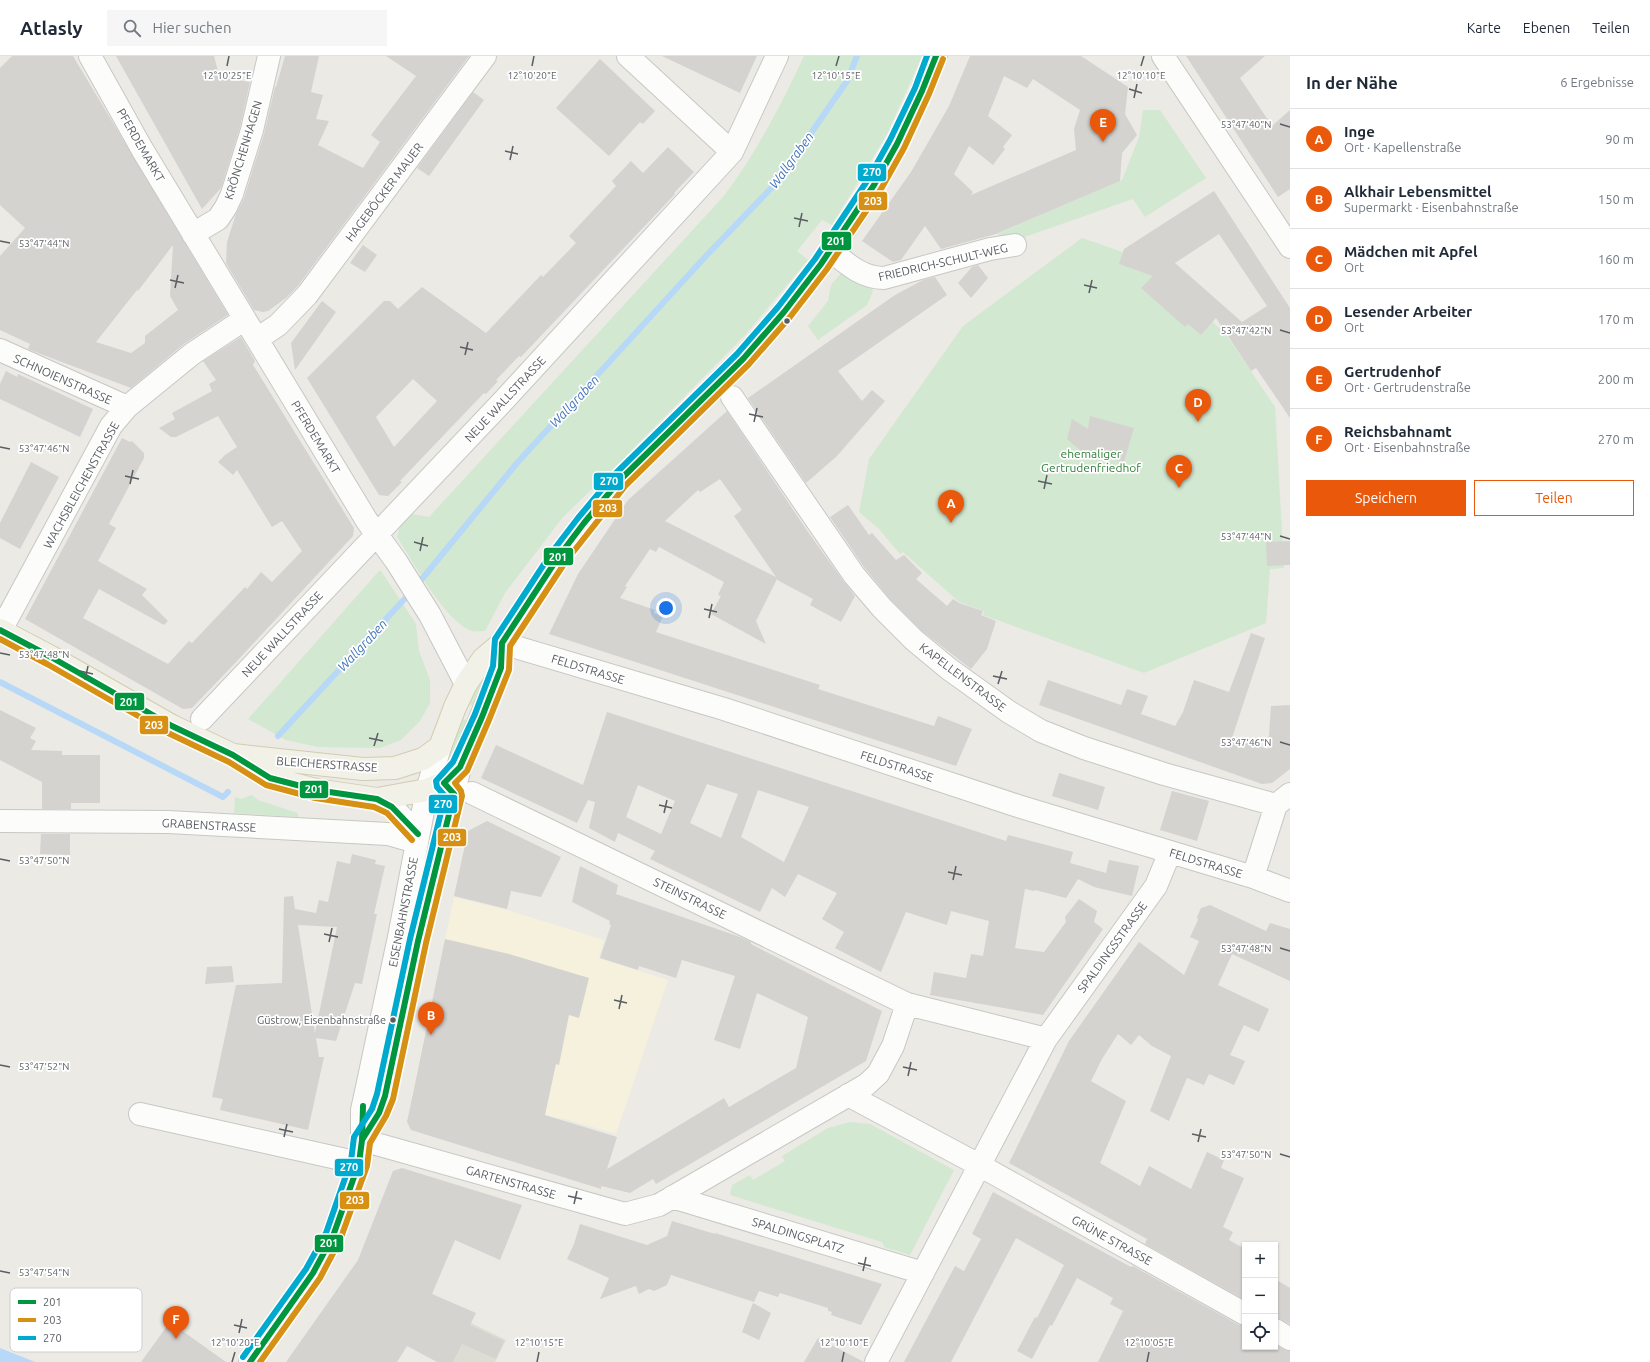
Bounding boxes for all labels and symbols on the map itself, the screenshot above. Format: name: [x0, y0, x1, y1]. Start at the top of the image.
text: 12°10'25"E: [202, 70, 252, 81]
text: 12°10'20"E: [507, 70, 557, 81]
text: 12°10'15"E: [811, 70, 861, 81]
text: 12°10'10"E: [1116, 70, 1166, 81]
street label: KRÖNCHENHAGEN: [222, 99, 264, 201]
street label: PFERDEMARKT: [115, 106, 167, 184]
pin: E: [1090, 109, 1116, 142]
text: 53°47'40"N: [1221, 119, 1271, 130]
water label: Wallgraben: [766, 129, 816, 191]
street label: HAGEBÖCKER MAUER: [343, 140, 426, 244]
line badge: 270: [857, 163, 887, 182]
text: 270: [863, 166, 881, 178]
line badge: 203: [858, 191, 888, 211]
text: 203: [864, 195, 882, 207]
line badge: 201: [821, 231, 852, 251]
text: 201: [827, 235, 845, 247]
text: 53°47'44"N: [19, 238, 69, 249]
street label: FRIEDRICH-SCHULT-WEG: [877, 241, 1009, 283]
unlabelled marker: [782, 316, 792, 326]
text: 53°47'42"N: [1221, 325, 1271, 336]
street label: SCHNOIENSTRASSE: [12, 351, 114, 407]
street label: NEUE WALLSTRASSE: [462, 353, 548, 444]
water label: Wallgraben: [547, 372, 601, 430]
pin: D: [1185, 389, 1211, 422]
street label: PFERDEMARKT: [289, 398, 343, 476]
street label: WACHSBLEICHENSTRASSE: [41, 419, 122, 551]
text: 53°47'46"N: [19, 443, 69, 454]
park label: ehemaliger Gertrudenfriedhof: [1041, 447, 1141, 474]
pin: C: [1166, 455, 1192, 488]
line badge: 270: [593, 472, 624, 491]
text: 270: [600, 475, 618, 487]
pin: A: [938, 490, 964, 523]
line badge: 203: [592, 499, 623, 518]
text: 203: [599, 502, 617, 514]
text: 53°47'44"N: [1221, 531, 1271, 542]
line badge: 201: [543, 547, 574, 566]
text: 201: [549, 551, 567, 563]
street label: NEUE WALLSTRASSE: [239, 588, 325, 679]
your location: [656, 598, 676, 618]
water label: Wallgraben: [335, 616, 389, 674]
street label: KAPELLENSTRASSE: [917, 640, 1009, 714]
text: 53°47'48"N: [19, 649, 69, 660]
street label: FELDSTRASSE: [550, 652, 626, 686]
line badge: 201: [114, 692, 145, 711]
text: 201: [120, 696, 138, 708]
line badge: 203: [139, 715, 169, 735]
text: 203: [145, 719, 163, 731]
text: 53°47'46"N: [1221, 737, 1271, 748]
street label: FELDSTRASSE: [859, 748, 935, 784]
street label: BLEICHERSTRASSE: [276, 754, 378, 774]
line badge: 201: [299, 780, 329, 799]
text: 201: [305, 783, 323, 795]
line badge: 270: [428, 794, 458, 814]
text: 270: [434, 798, 452, 810]
street label: GRABENSTRASSE: [161, 816, 257, 834]
line badge: 203: [437, 828, 467, 847]
text: 203: [443, 831, 461, 843]
street label: FELDSTRASSE: [1168, 846, 1244, 880]
text: 53°47'50"N: [19, 855, 69, 866]
street label: EISENBAHNSTRASSE: [386, 856, 420, 968]
street label: STEINSTRASSE: [651, 875, 729, 921]
street label: SPALDINGSSTRASSE: [1075, 899, 1150, 995]
text: 53°47'48"N: [1221, 943, 1271, 954]
pin: B: [418, 1002, 444, 1035]
place label: Güstrow, Eisenbahnstraße: [257, 1014, 386, 1026]
marker: Güstrow, Eisenbahnstraße: [388, 1015, 398, 1025]
text: 53°47'52"N: [19, 1061, 69, 1072]
text: 53°47'50"N: [1221, 1149, 1271, 1160]
line badge: 270: [334, 1158, 364, 1177]
text: 270: [340, 1161, 358, 1173]
street label: GARTENSTRASSE: [464, 1163, 558, 1201]
line badge: 203: [339, 1191, 370, 1210]
text: 203: [346, 1194, 364, 1206]
street label: GRÜNE STRASSE: [1070, 1213, 1155, 1268]
street label: SPALDINGSPLATZ: [750, 1215, 846, 1255]
line badge: 201: [314, 1234, 344, 1253]
text: 201: [320, 1237, 338, 1249]
text: 53°47'54"N: [19, 1267, 69, 1278]
legend: [10, 1288, 142, 1352]
text: 201: [43, 1296, 62, 1308]
pin: F: [163, 1306, 189, 1339]
text: 203: [43, 1314, 62, 1326]
text: 270: [43, 1332, 62, 1344]
text: 12°10'20"E: [210, 1337, 260, 1348]
text: 12°10'15"E: [514, 1337, 564, 1348]
text: 12°10'10"E: [819, 1337, 869, 1348]
text: 12°10'05"E: [1124, 1337, 1174, 1348]

